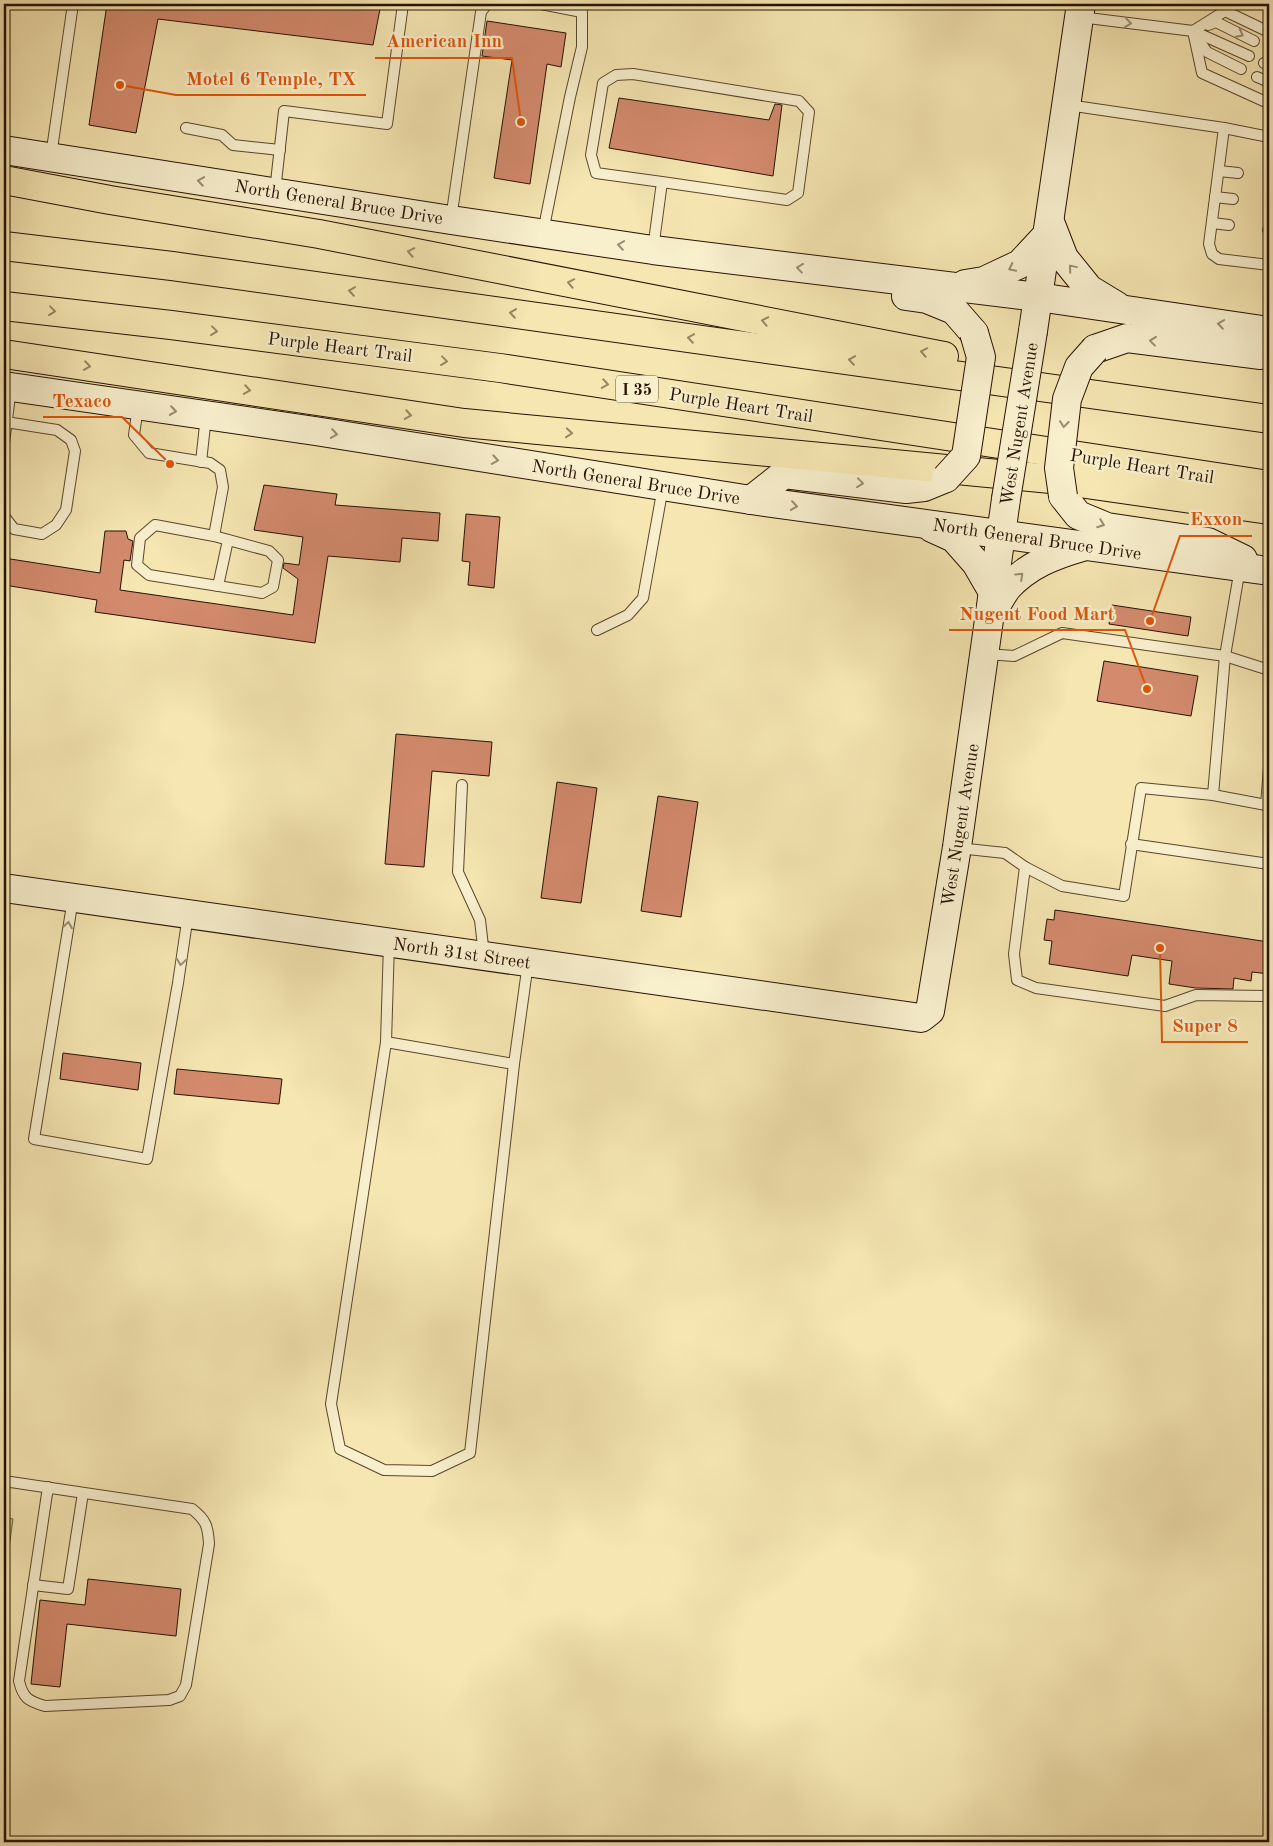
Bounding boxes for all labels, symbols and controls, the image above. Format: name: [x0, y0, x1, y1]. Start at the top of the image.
one-way arrow: [1124, 17, 1132, 28]
callout: American Inn: [375, 24, 512, 58]
one-way arrow: [1235, 28, 1244, 38]
text: American Inn: [386, 33, 502, 52]
callout: Motel 6 Temple, TX: [176, 61, 366, 95]
text: Motel 6 Temple, TX: [186, 71, 356, 90]
one-way arrow: [197, 176, 206, 186]
street label: North General Bruce Drive: [233, 178, 444, 228]
one-way arrow: [617, 240, 625, 251]
one-way arrow: [407, 247, 416, 257]
one-way arrow: [1008, 262, 1017, 272]
one-way arrow: [795, 263, 803, 274]
one-way arrow: [1070, 265, 1078, 274]
one-way arrow: [567, 278, 575, 289]
one-way arrow: [347, 286, 355, 297]
one-way arrow: [48, 305, 56, 316]
one-way arrow: [508, 309, 517, 319]
one-way arrow: [760, 316, 769, 326]
one-way arrow: [1217, 320, 1225, 330]
one-way arrow: [210, 325, 218, 336]
street label: Purple Heart Trail: [266, 330, 413, 366]
one-way arrow: [687, 333, 695, 344]
one-way arrow: [1148, 336, 1156, 347]
street label: West Nugent Avenue: [998, 341, 1042, 507]
one-way arrow: [920, 347, 929, 358]
one-way arrow: [440, 355, 448, 366]
one-way arrow: [848, 356, 856, 366]
one-way arrow: [83, 360, 91, 371]
road number: I 35: [616, 376, 658, 402]
one-way arrow: [600, 379, 609, 389]
callout: Texaco: [43, 383, 122, 417]
one-way arrow: [243, 385, 252, 395]
street label: Purple Heart Trail: [668, 386, 814, 426]
text: Texaco: [52, 393, 112, 412]
one-way arrow: [170, 405, 178, 416]
one-way arrow: [404, 409, 412, 420]
one-way arrow: [1059, 420, 1070, 428]
one-way arrow: [566, 428, 574, 439]
one-way arrow: [330, 429, 338, 439]
street label: Purple Heart Trail: [1069, 447, 1215, 487]
one-way arrow: [490, 454, 499, 464]
street label: North General Bruce Drive: [530, 458, 741, 508]
one-way arrow: [857, 477, 865, 488]
one-way arrow: [789, 500, 798, 510]
callout: Exxon: [1180, 502, 1252, 536]
text: Exxon: [1190, 511, 1242, 530]
street label: North General Bruce Drive: [931, 516, 1142, 564]
one-way arrow: [1096, 518, 1105, 528]
one-way arrow: [1014, 573, 1023, 582]
callout: Nugent Food Mart: [949, 596, 1125, 630]
text: Nugent Food Mart: [959, 606, 1115, 625]
street label: West Nugent Avenue: [939, 742, 983, 908]
one-way arrow: [63, 921, 73, 929]
street label: North 31st Street: [392, 935, 532, 973]
one-way arrow: [176, 958, 187, 966]
callout: Super 8: [1162, 1008, 1248, 1042]
text: Super 8: [1172, 1018, 1238, 1037]

